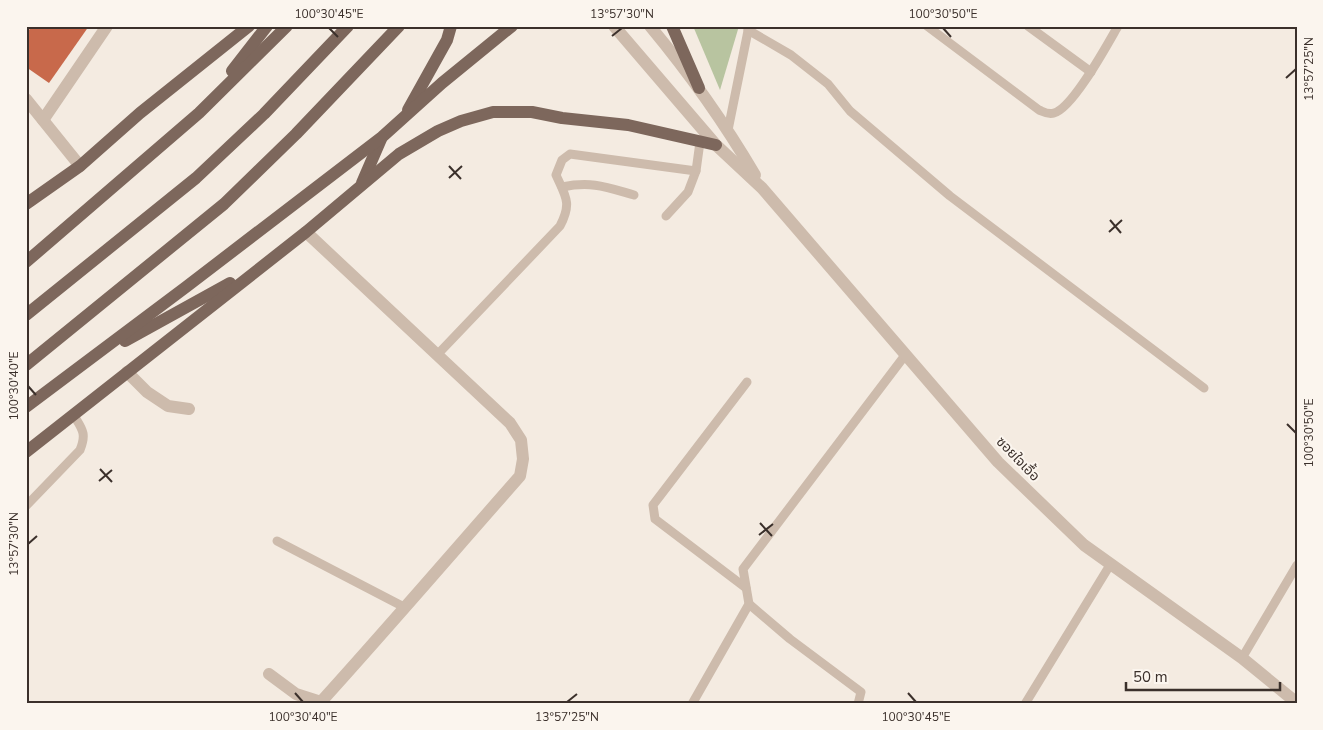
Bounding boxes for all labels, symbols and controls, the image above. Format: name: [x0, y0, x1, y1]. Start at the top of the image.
text: 100°30'45"E: [294, 6, 364, 22]
text: 13°57'30"N: [590, 6, 654, 22]
text: 100°30'50"E: [908, 6, 978, 22]
text: 13°57'25"N: [1301, 37, 1317, 101]
text: 100°30'40"E: [6, 351, 22, 421]
text: 100°30'50"E: [1301, 398, 1317, 468]
street label: ซอยใจเอื้อ: [992, 432, 1045, 485]
text: 13°57'30"N: [6, 512, 22, 576]
scale bar: [1126, 660, 1279, 692]
text: 50 m: [1133, 667, 1168, 687]
text: 100°30'40"E: [268, 709, 338, 725]
text: 13°57'25"N: [535, 709, 599, 725]
text: 100°30'45"E: [881, 709, 951, 725]

